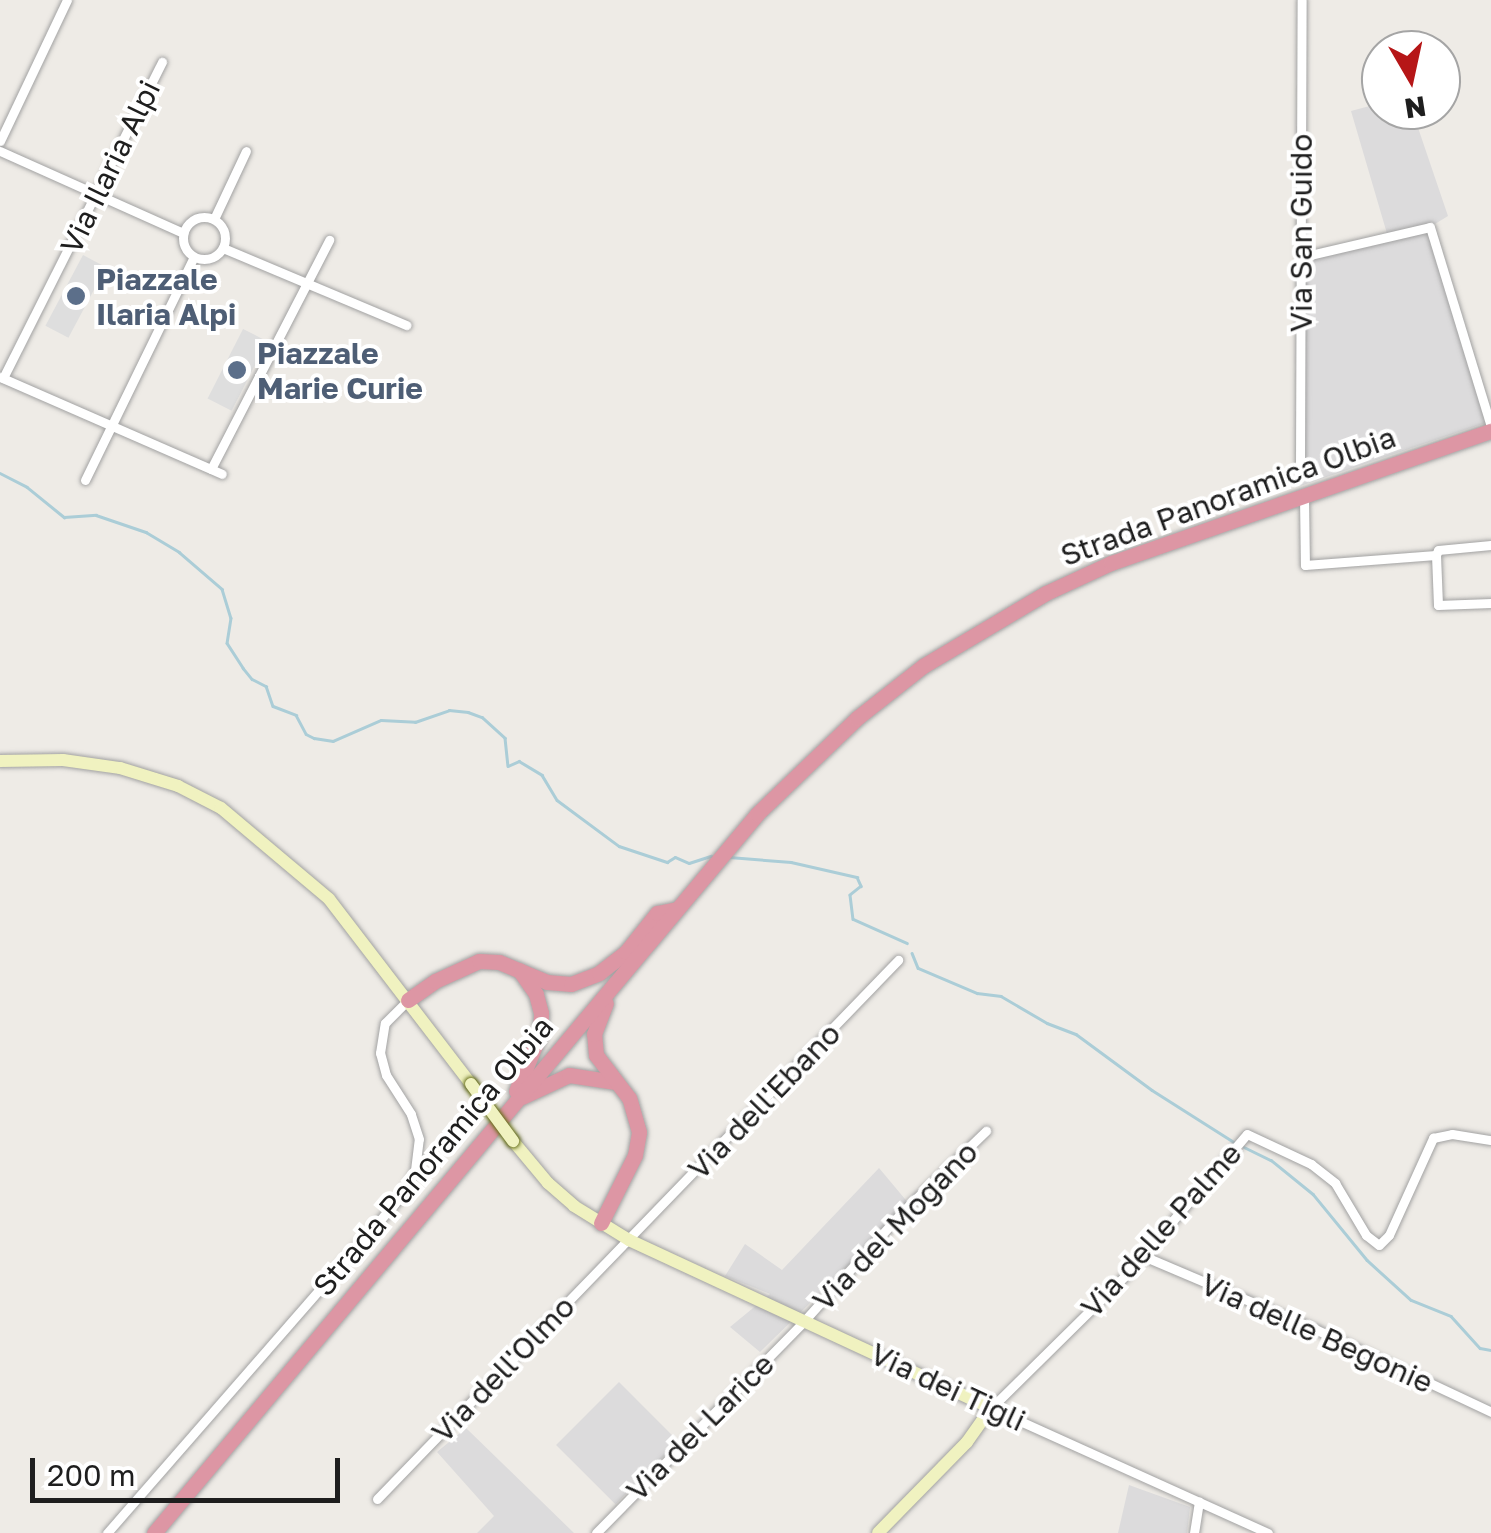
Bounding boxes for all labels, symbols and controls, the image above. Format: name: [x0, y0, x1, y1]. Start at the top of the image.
north arrow: [1361, 30, 1461, 130]
street label: Via Ilaria Alpi: [53, 74, 167, 260]
text: N: [1402, 90, 1429, 126]
street label: Via San Guido: [1283, 134, 1319, 332]
place label: Piazzale Ilaria Alpi: [96, 261, 236, 332]
marker: Piazzale Ilaria Alpi: [65, 285, 87, 307]
place label: Piazzale Marie Curie: [257, 335, 423, 406]
marker: Piazzale Marie Curie: [226, 359, 248, 381]
street label: Strada Panoramica Olbia: [1056, 419, 1400, 573]
street label: Strada Panoramica Olbia: [306, 1009, 560, 1303]
street label: Via dell'Ebano: [680, 1015, 848, 1187]
street label: Via del Mogano: [805, 1134, 985, 1318]
street label: Via delle Palme: [1073, 1135, 1249, 1325]
street label: Via delle Begonie: [1195, 1266, 1439, 1400]
street label: Via dell'Olmo: [424, 1288, 582, 1450]
street label: Via dei Tigli: [865, 1335, 1031, 1439]
street label: Via del Larice: [619, 1346, 781, 1508]
scale bar: [35, 1438, 345, 1500]
text: 200 m: [47, 1457, 136, 1493]

